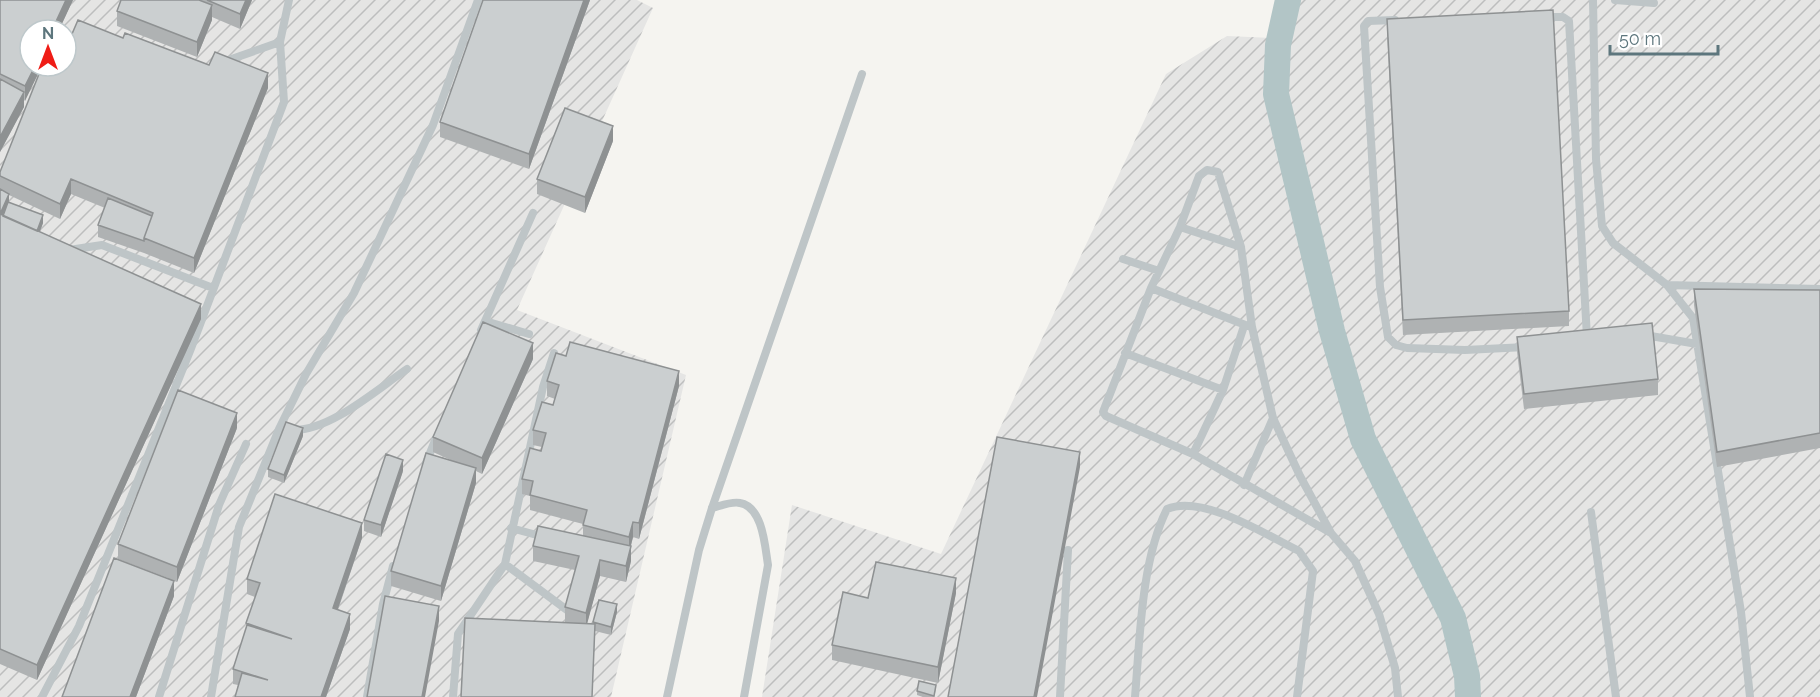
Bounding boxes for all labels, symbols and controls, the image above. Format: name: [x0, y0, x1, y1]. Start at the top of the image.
north arrow: [18, 18, 78, 78]
scale bar: [1610, 18, 1718, 56]
text: N: [42, 24, 54, 43]
text: 50 m: [1619, 28, 1661, 49]

